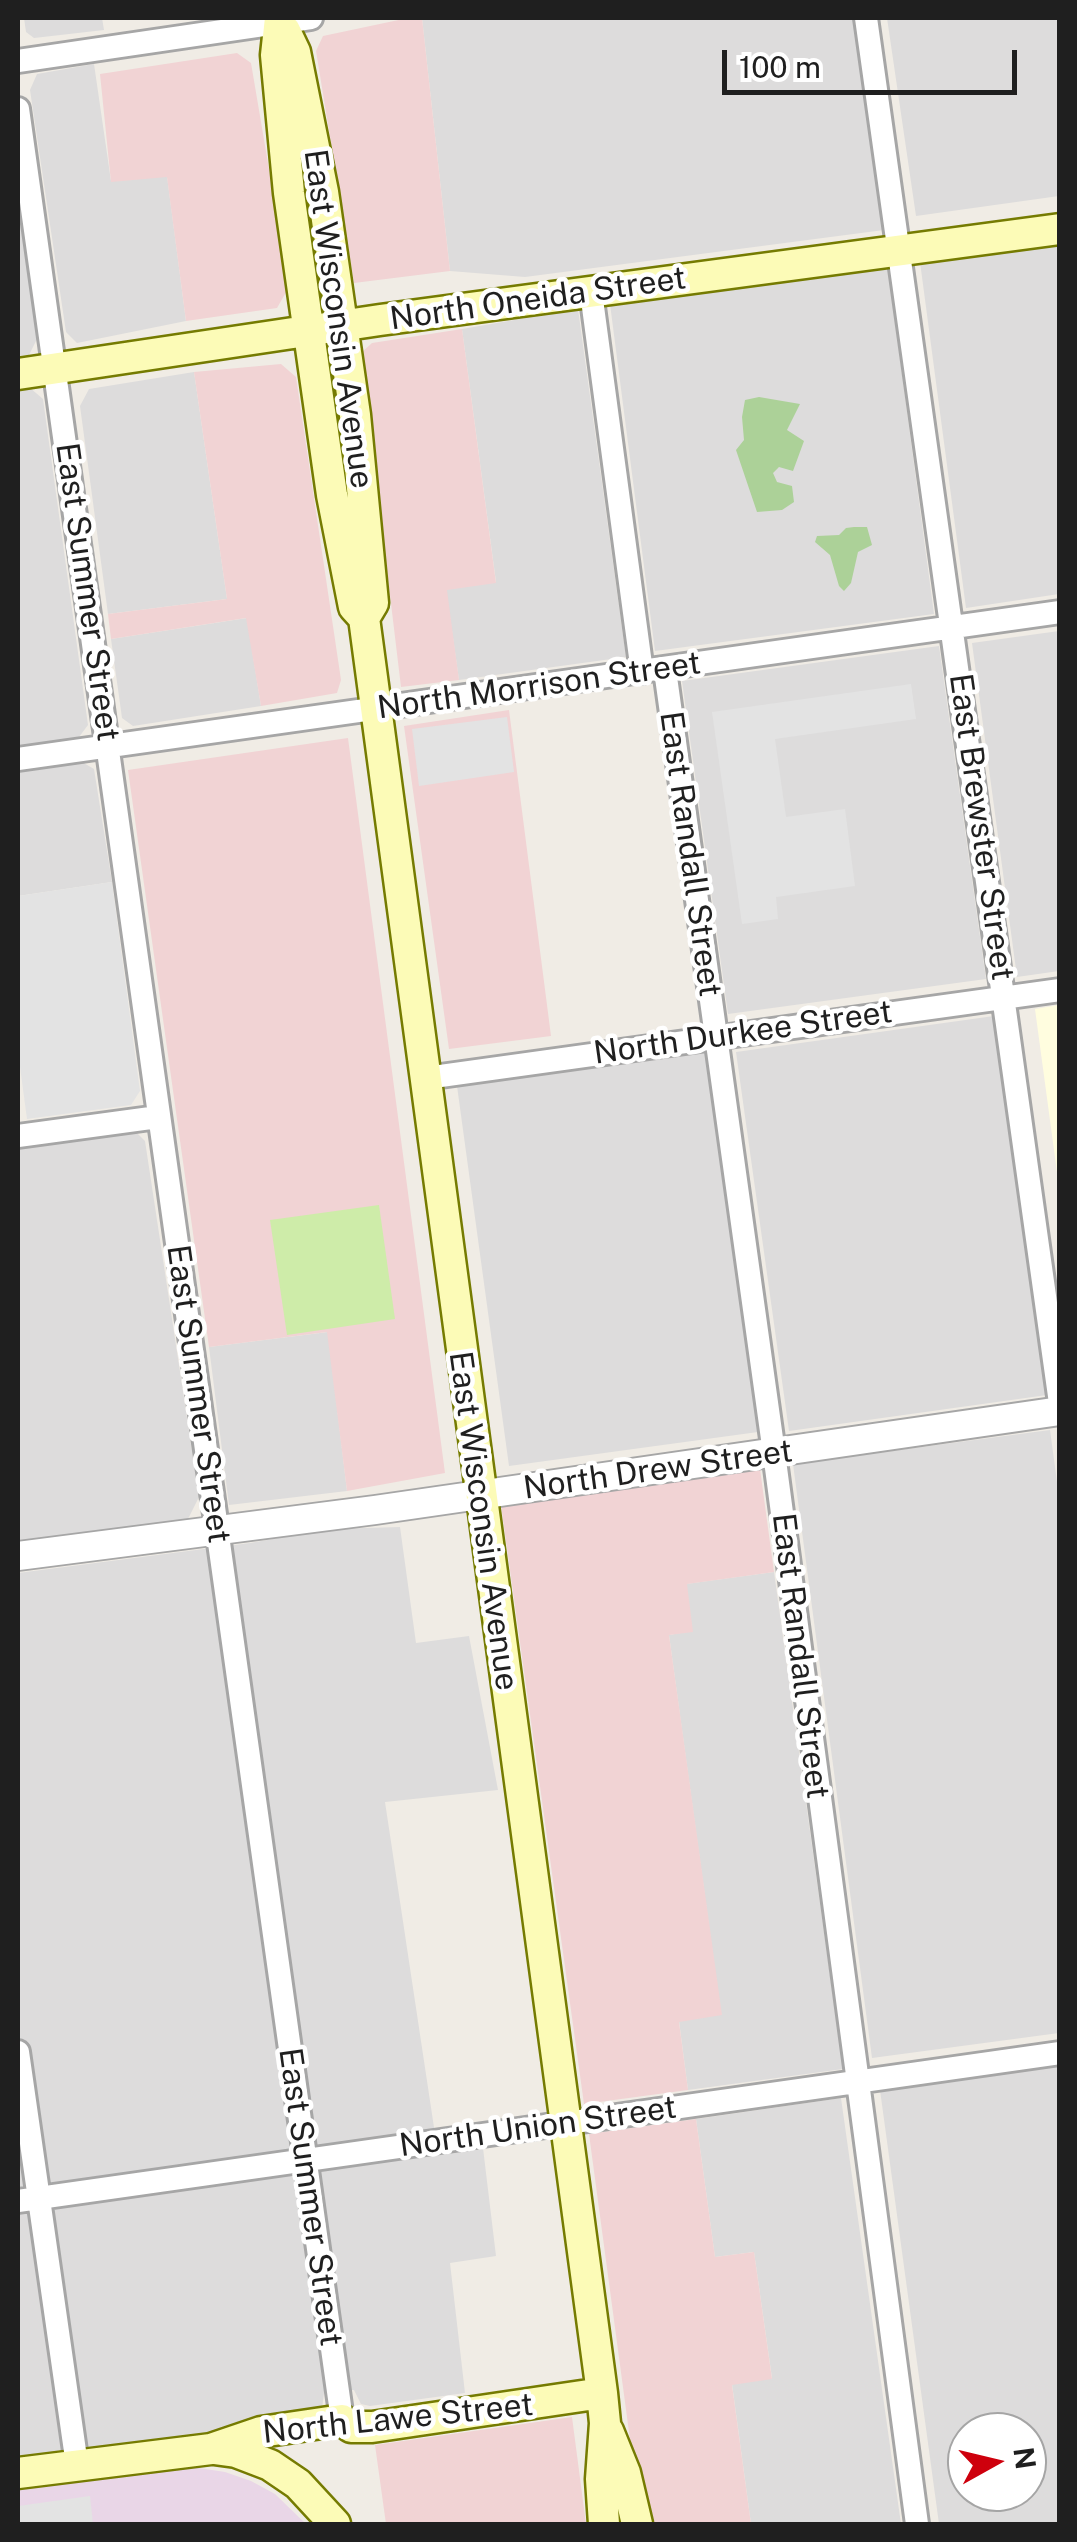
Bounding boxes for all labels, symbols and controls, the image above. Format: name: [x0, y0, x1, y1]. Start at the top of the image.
scale bar: [727, 30, 1022, 92]
text: 100 m: [739, 49, 821, 85]
street label: East Wisconsin Avenue: [295, 147, 381, 491]
street label: North Oneida Street: [388, 259, 688, 339]
street label: East Summer Street: [47, 440, 127, 744]
street label: North Morrison Street: [375, 644, 703, 728]
street label: East Brewster Street: [940, 671, 1022, 983]
street label: East Randall Street: [651, 709, 729, 999]
street label: North Durkee Street: [591, 993, 895, 1073]
street label: East Summer Street: [158, 1242, 238, 1546]
street label: East Wisconsin Avenue: [440, 1349, 526, 1693]
street label: North Drew Street: [521, 1432, 795, 1508]
street label: East Randall Street: [763, 1511, 837, 1801]
street label: East Summer Street: [270, 2045, 350, 2349]
street label: North Union Street: [397, 2089, 679, 2165]
street label: North Lawe Street: [261, 2386, 535, 2452]
north arrow: [947, 2412, 1047, 2512]
text: N: [1007, 2445, 1043, 2471]

